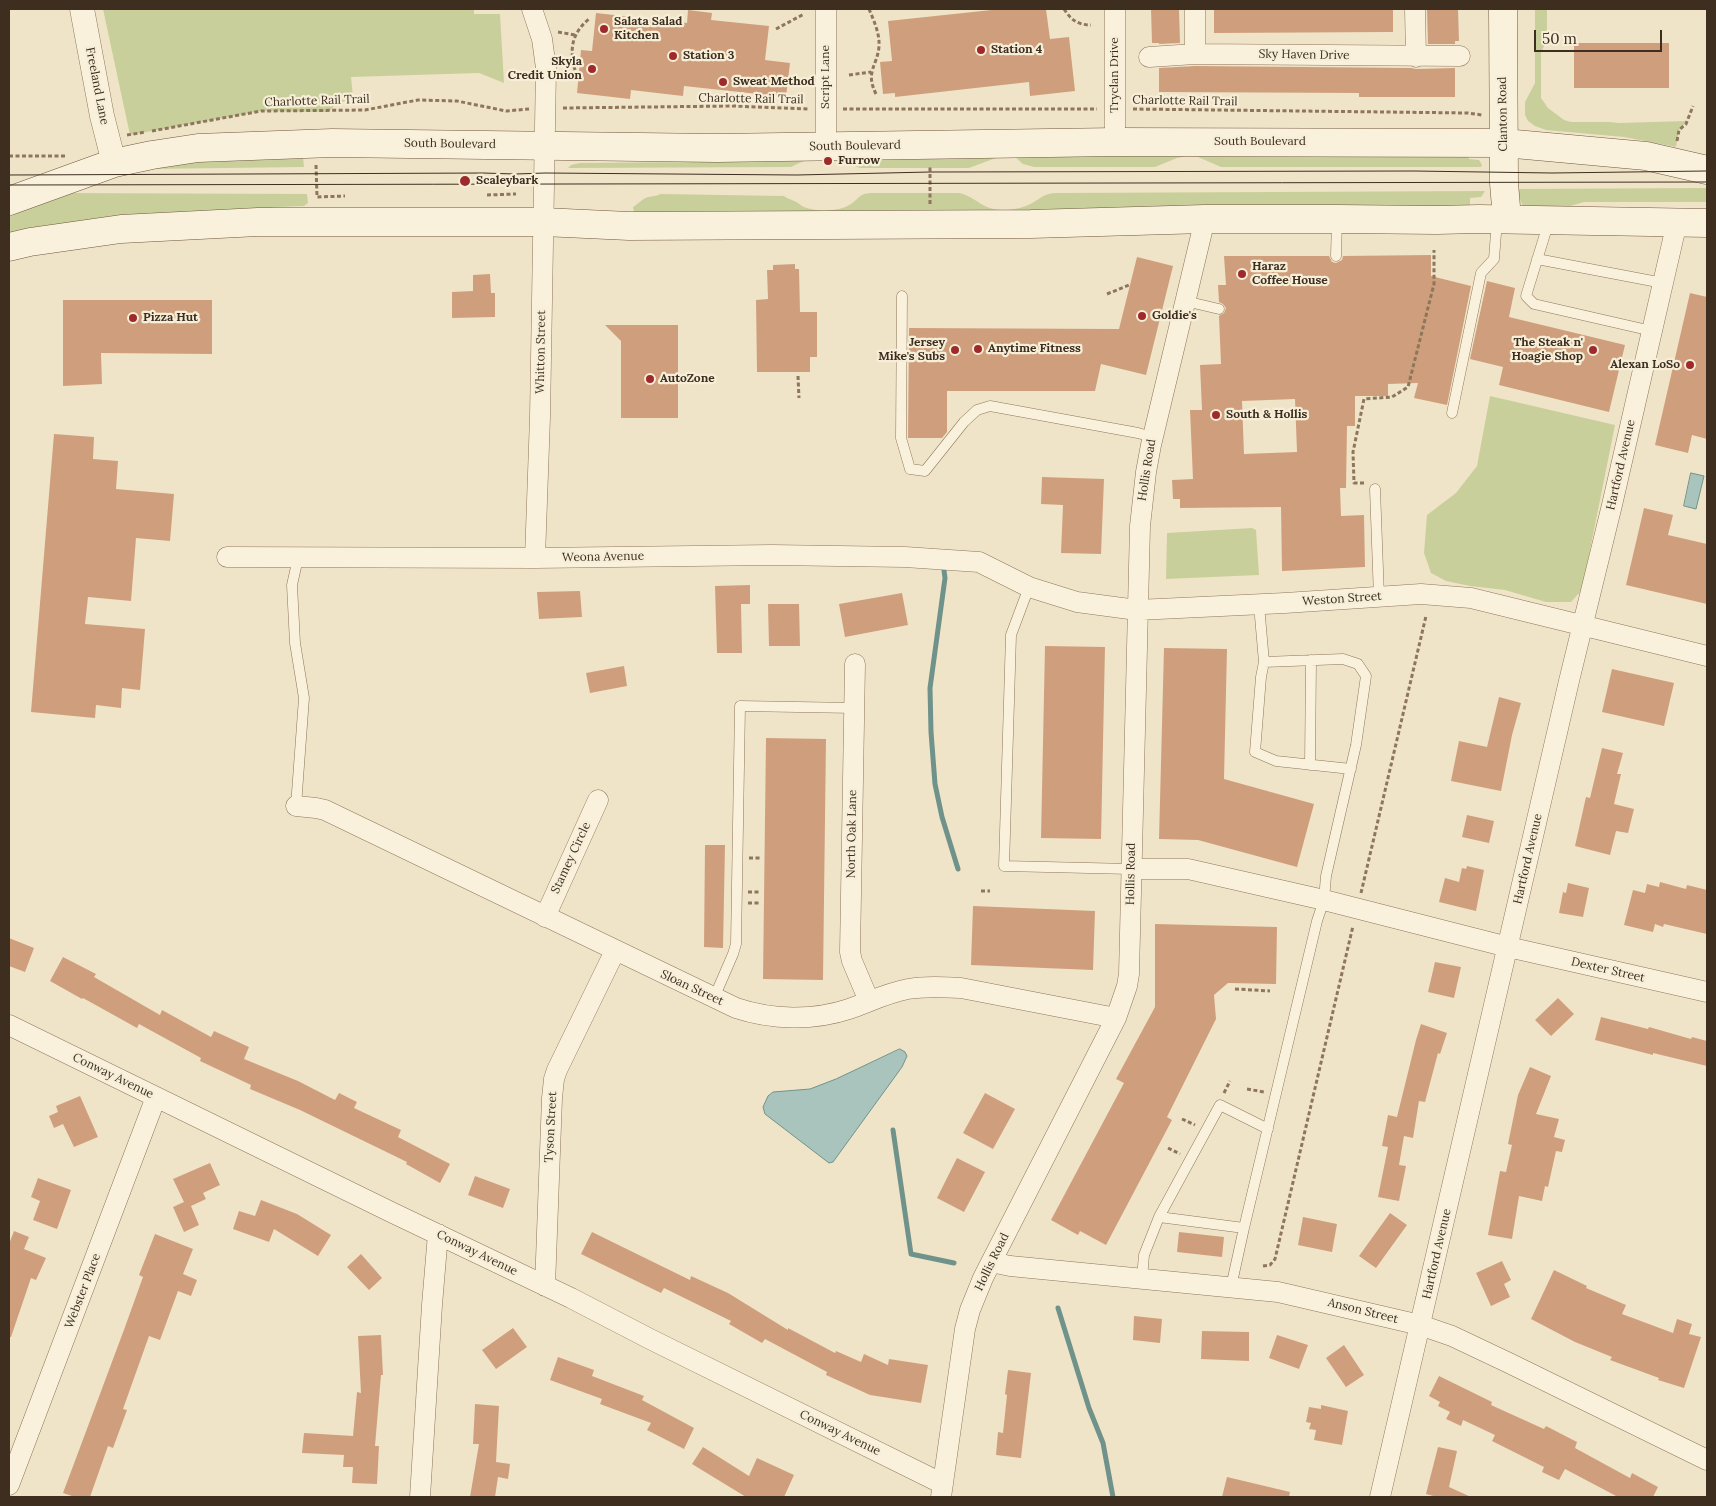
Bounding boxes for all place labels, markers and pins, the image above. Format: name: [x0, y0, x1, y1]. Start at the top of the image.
place label: Salata Salad Kitchen: [614, 15, 682, 43]
marker: Salata Salad Kitchen: [598, 23, 610, 35]
place label: Station 4: [991, 43, 1042, 57]
marker: Station 4: [975, 44, 987, 56]
place label: Station 3: [683, 49, 734, 63]
marker: Station 3: [667, 50, 679, 62]
place label: Skyla Credit Union: [508, 55, 582, 83]
marker: Skyla Credit Union: [586, 63, 598, 75]
place label: Sweat Method: [733, 75, 815, 89]
marker: Sweat Method: [717, 76, 729, 88]
place label: Furrow: [838, 154, 880, 168]
marker: Furrow: [822, 155, 834, 167]
marker: Scaleybark: [458, 174, 472, 188]
place label: Scaleybark: [476, 174, 538, 188]
place label: Haraz Coffee House: [1252, 260, 1328, 288]
marker: Haraz Coffee House: [1236, 268, 1248, 280]
place label: Goldie's: [1152, 309, 1197, 323]
marker: Goldie's: [1136, 310, 1148, 322]
place label: Pizza Hut: [143, 311, 198, 325]
marker: Pizza Hut: [127, 312, 139, 324]
place label: Jersey Mike's Subs: [878, 336, 945, 364]
place label: The Steak n' Hoagie Shop: [1512, 336, 1583, 364]
place label: Anytime Fitness: [988, 342, 1081, 356]
marker: Anytime Fitness: [972, 343, 984, 355]
marker: Jersey Mike's Subs: [949, 344, 961, 356]
marker: The Steak n' Hoagie Shop: [1587, 344, 1599, 356]
place label: Alexan LoSo: [1610, 358, 1680, 372]
marker: Alexan LoSo: [1684, 359, 1696, 371]
place label: AutoZone: [660, 372, 715, 386]
marker: AutoZone: [644, 373, 656, 385]
place label: South & Hollis: [1226, 408, 1307, 422]
marker: South & Hollis: [1210, 409, 1222, 421]

